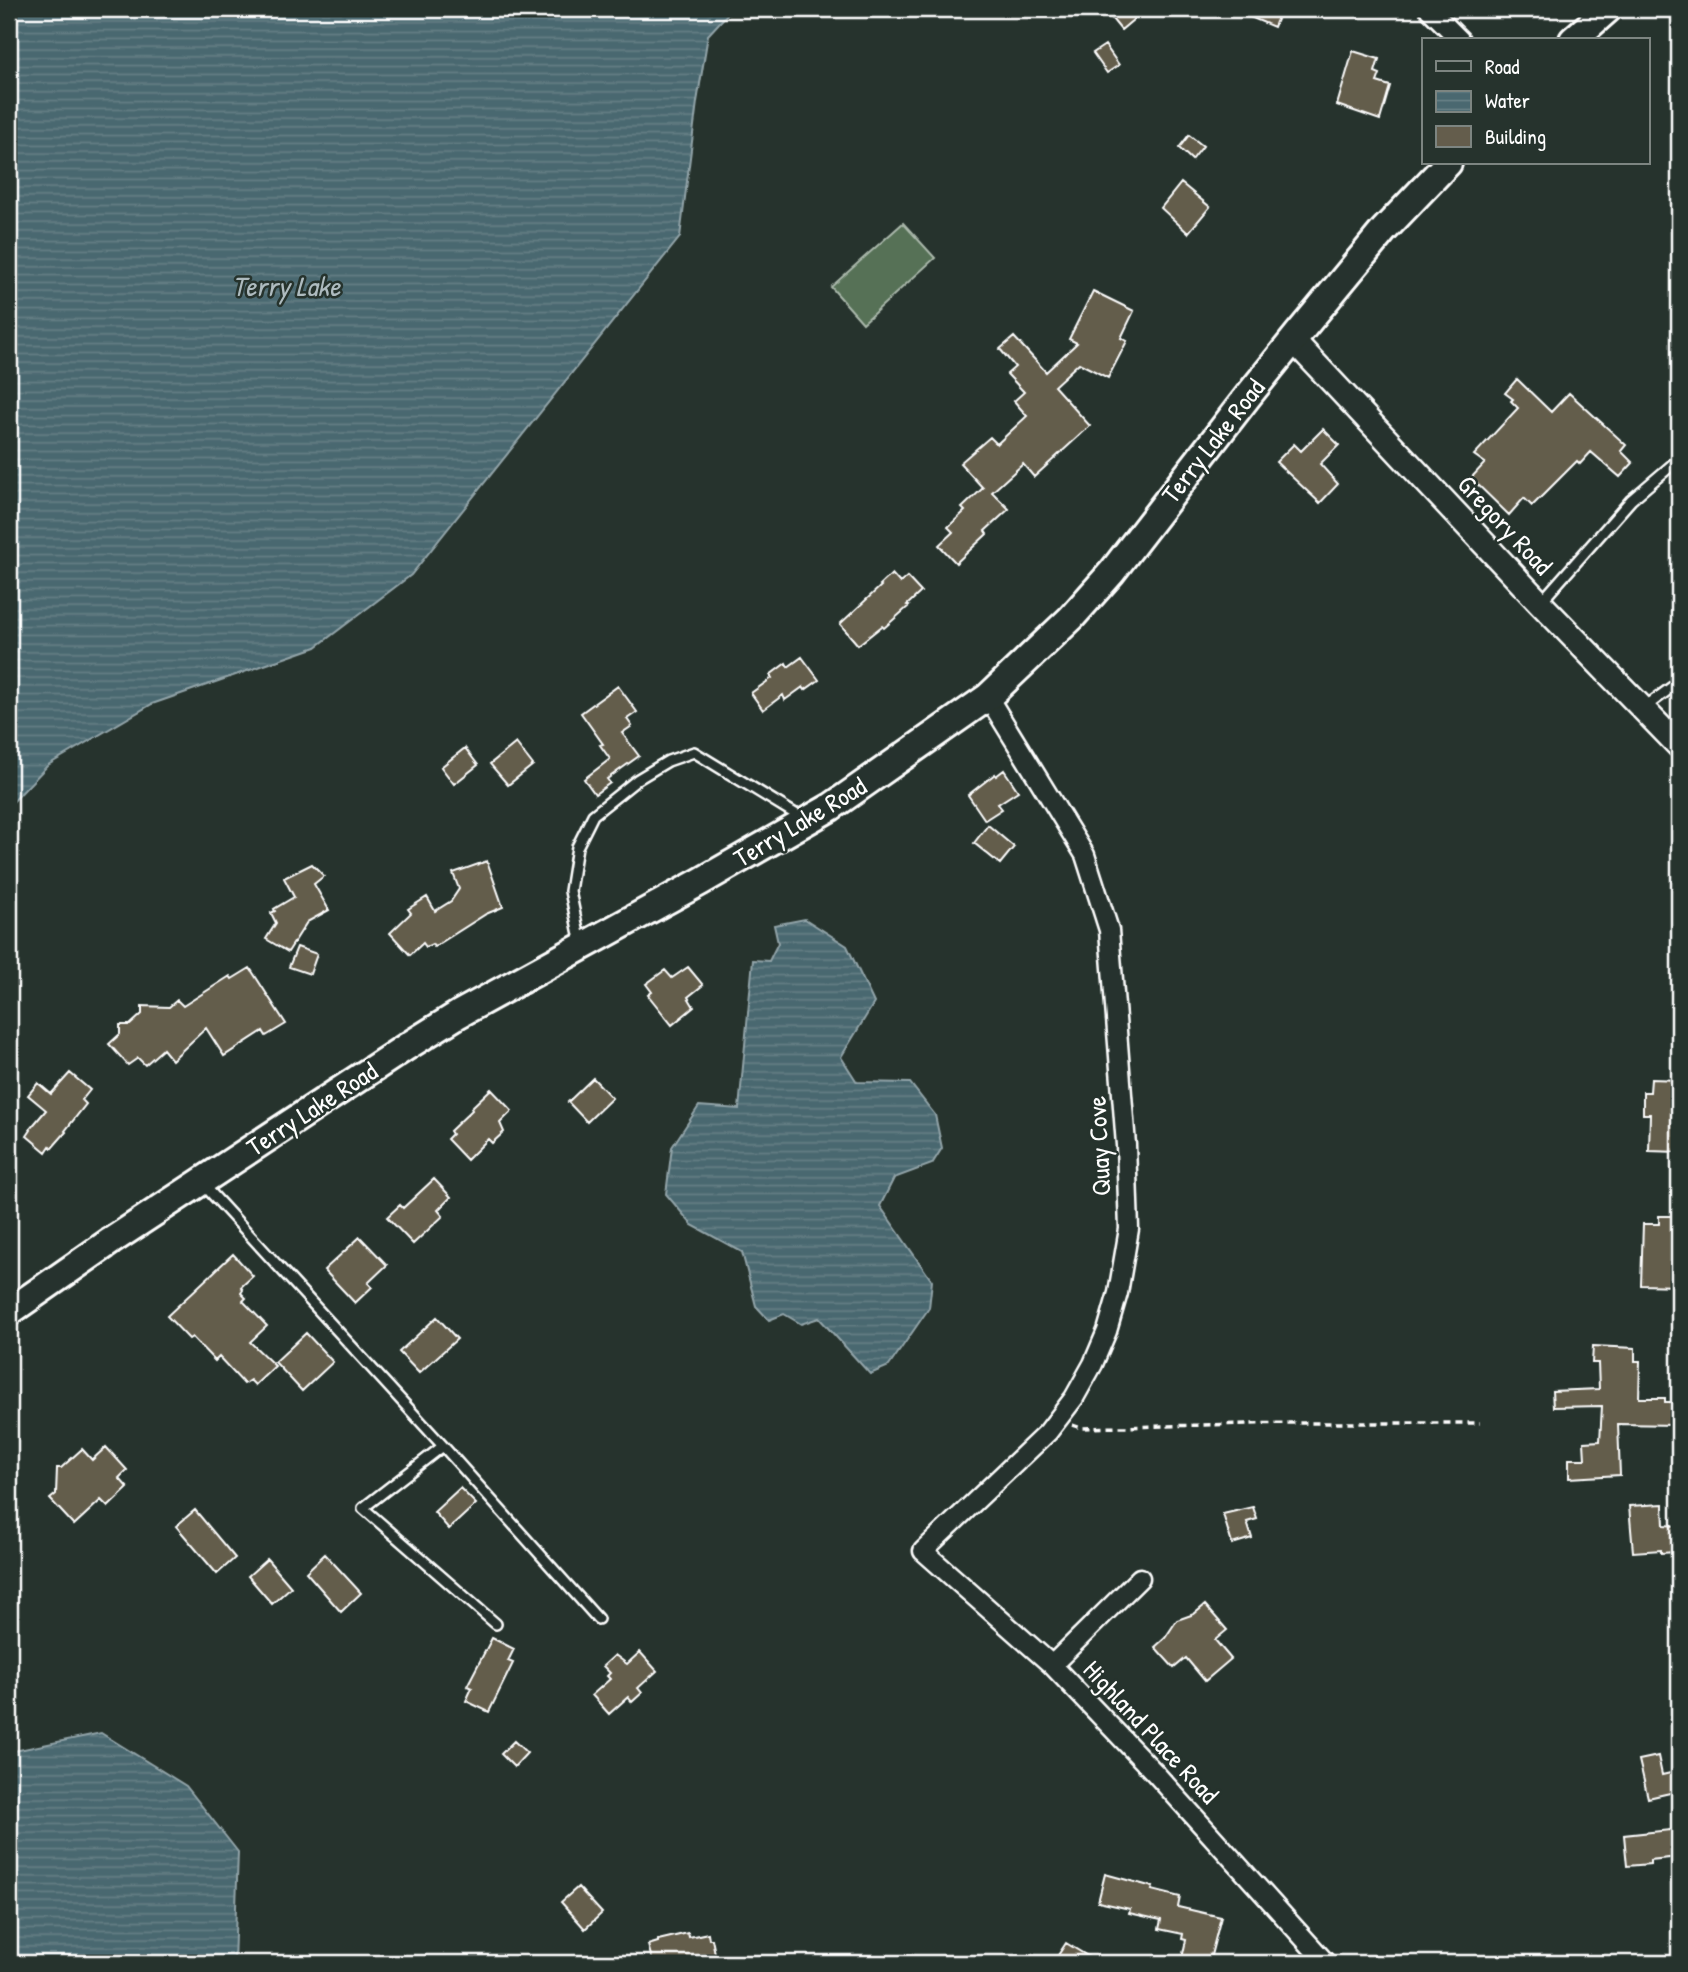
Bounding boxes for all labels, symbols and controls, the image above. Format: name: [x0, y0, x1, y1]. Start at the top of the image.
legend: [1422, 38, 1650, 164]
text: Road: [1485, 52, 1519, 81]
text: Water: [1485, 86, 1530, 115]
text: Building: [1485, 122, 1546, 151]
water label: Terry Lake: [232, 267, 342, 305]
street label: Terry Lake Road: [1153, 371, 1272, 510]
street label: Gregory Road: [1450, 467, 1561, 582]
street label: Terry Lake Road: [727, 768, 873, 875]
street label: Terry Lake Road: [240, 1053, 384, 1164]
street label: Quay Cove: [1078, 1095, 1119, 1197]
street label: Highland Place Road: [1076, 1652, 1227, 1811]

